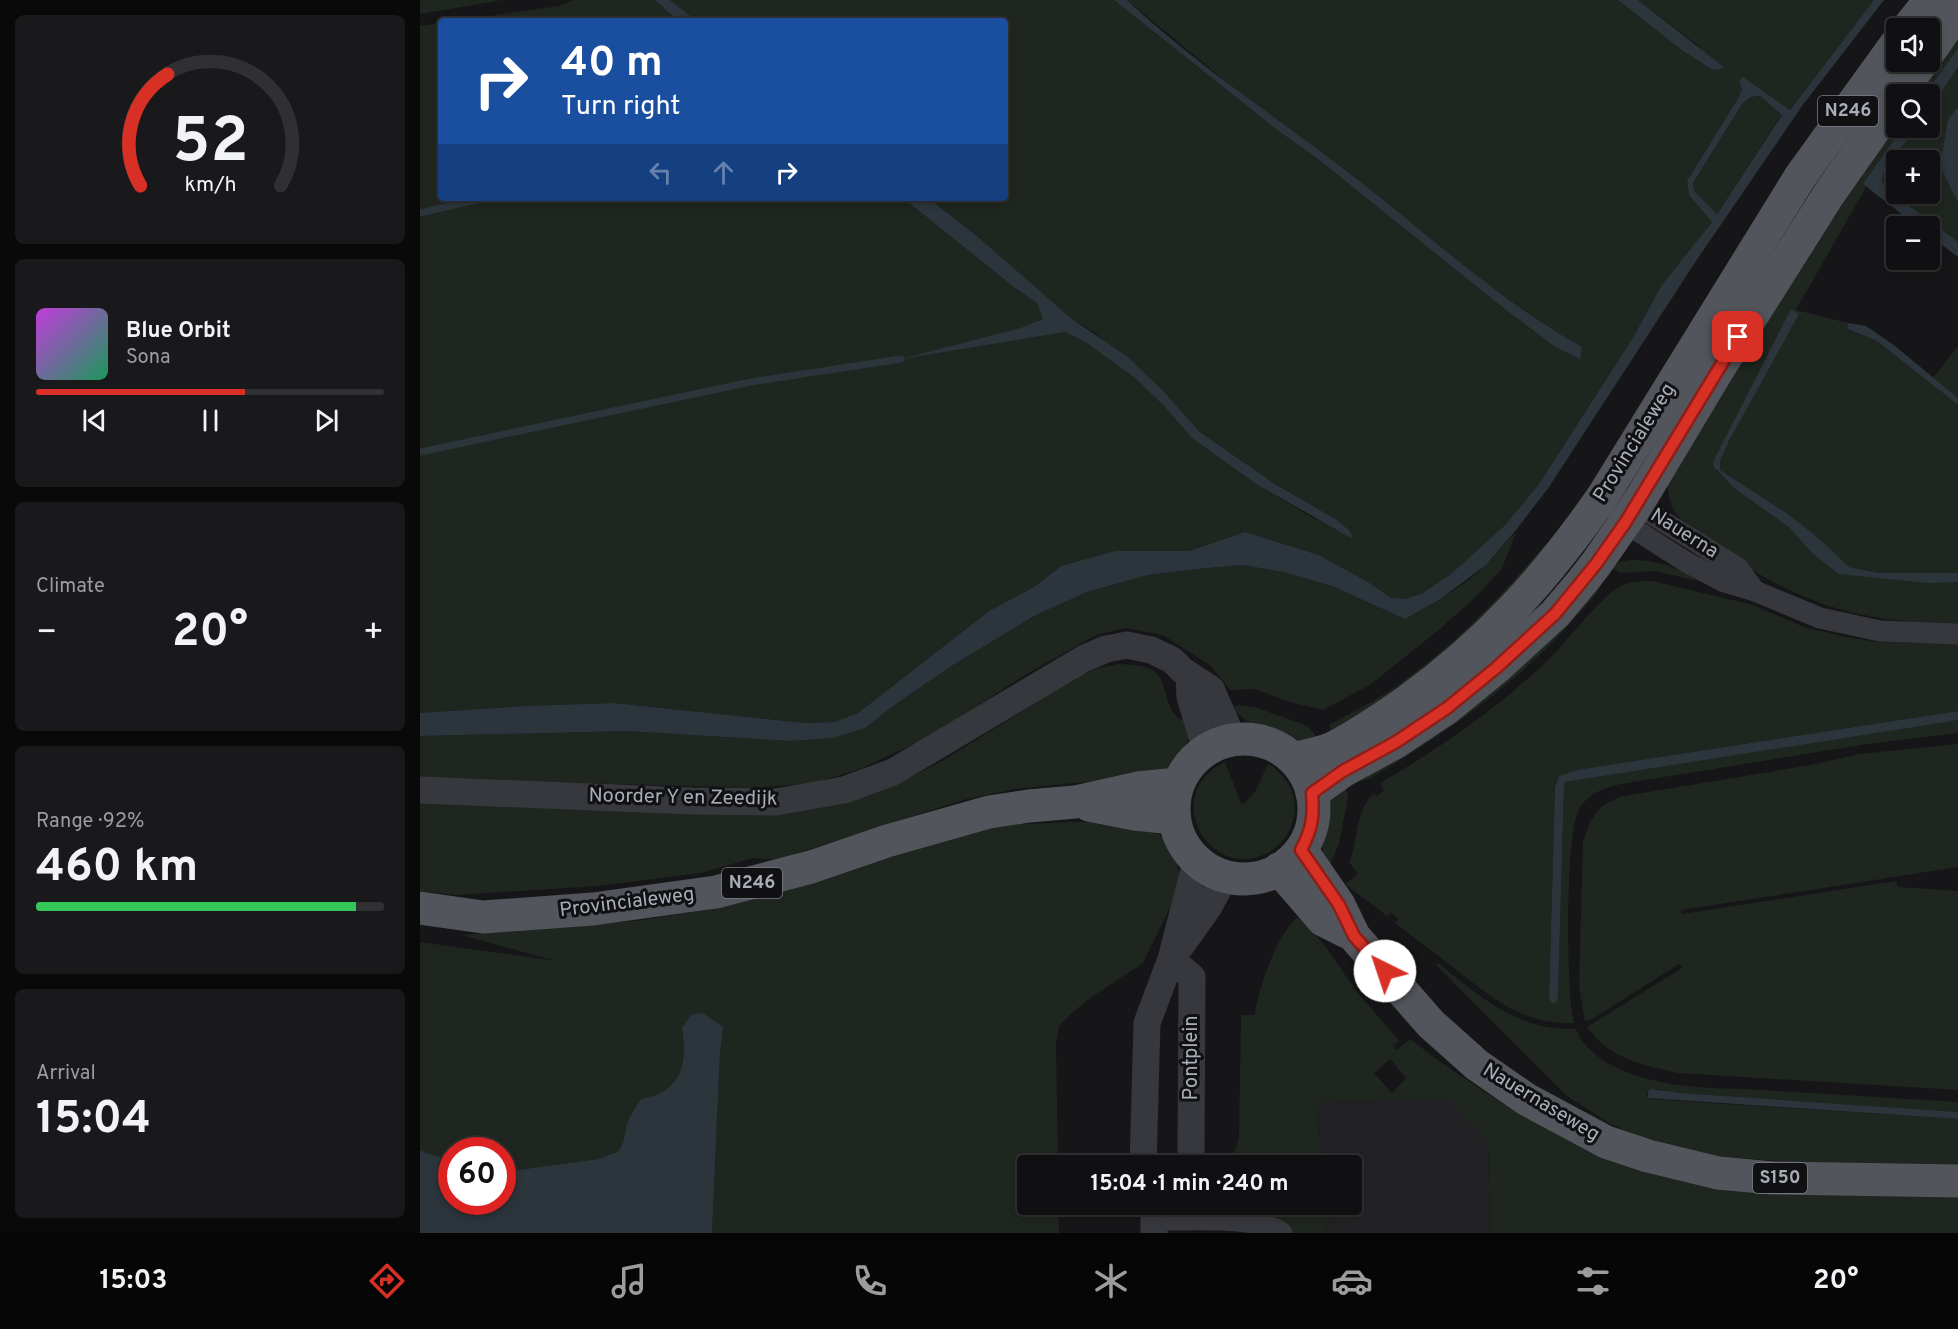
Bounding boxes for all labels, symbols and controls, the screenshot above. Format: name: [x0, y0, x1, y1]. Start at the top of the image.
map controls: [1886, 18, 1940, 270]
button: sound: [1886, 18, 1940, 72]
text: 40 m: [561, 38, 663, 91]
icon: right: [462, 42, 540, 120]
button: search: [1886, 84, 1940, 138]
text: Turn right: [561, 90, 680, 124]
road number: N246: [1818, 96, 1878, 126]
text: 52: [172, 105, 248, 184]
button: +: [1886, 150, 1940, 204]
icon: left: [644, 156, 677, 189]
icon: ahead: [707, 156, 740, 189]
icon: right: [770, 156, 803, 189]
text: km/h: [184, 173, 236, 200]
button: −: [1886, 216, 1940, 270]
pin: [1712, 311, 1763, 362]
text: Blue Orbit: [126, 318, 231, 345]
icon: arrive: [1721, 320, 1754, 353]
text: Sona: [126, 345, 171, 371]
street label: Provincialeweg: [1588, 379, 1682, 507]
icon: previous: [78, 404, 111, 437]
icon: pause: [194, 404, 227, 437]
icon: next: [310, 404, 343, 437]
street label: Nauerna: [1645, 503, 1723, 565]
text: Climate: [36, 574, 105, 600]
text: 20°: [172, 605, 248, 662]
text: −: [36, 613, 57, 655]
text: +: [363, 613, 384, 655]
street label: Noorder Y en Zeedijk: [588, 783, 778, 813]
text: Range · 92%: [36, 809, 144, 835]
text: 460 km: [36, 840, 198, 897]
road number: N246: [722, 868, 782, 898]
street label: Provincialeweg: [558, 882, 696, 924]
position arrow: [1353, 939, 1417, 1003]
street label: Pontplein: [1179, 1015, 1205, 1101]
street label: Nauernaseweg: [1478, 1058, 1604, 1148]
text: Arrival: [36, 1061, 96, 1087]
text: 15:04: [36, 1092, 151, 1149]
speed limit sign: 60: [438, 1137, 516, 1215]
road number: S150: [1753, 1163, 1807, 1193]
text: 15:04 · 1 min · 240 m: [1091, 1171, 1288, 1198]
icon: directions: [366, 1260, 408, 1302]
icon: music: [608, 1260, 650, 1302]
icon: phone: [849, 1260, 891, 1302]
icon: climate: [1090, 1260, 1132, 1302]
icon: car: [1331, 1260, 1373, 1302]
icon: filters: [1572, 1260, 1614, 1302]
text: 15:03: [100, 1264, 167, 1298]
text: 20°: [1813, 1264, 1858, 1298]

